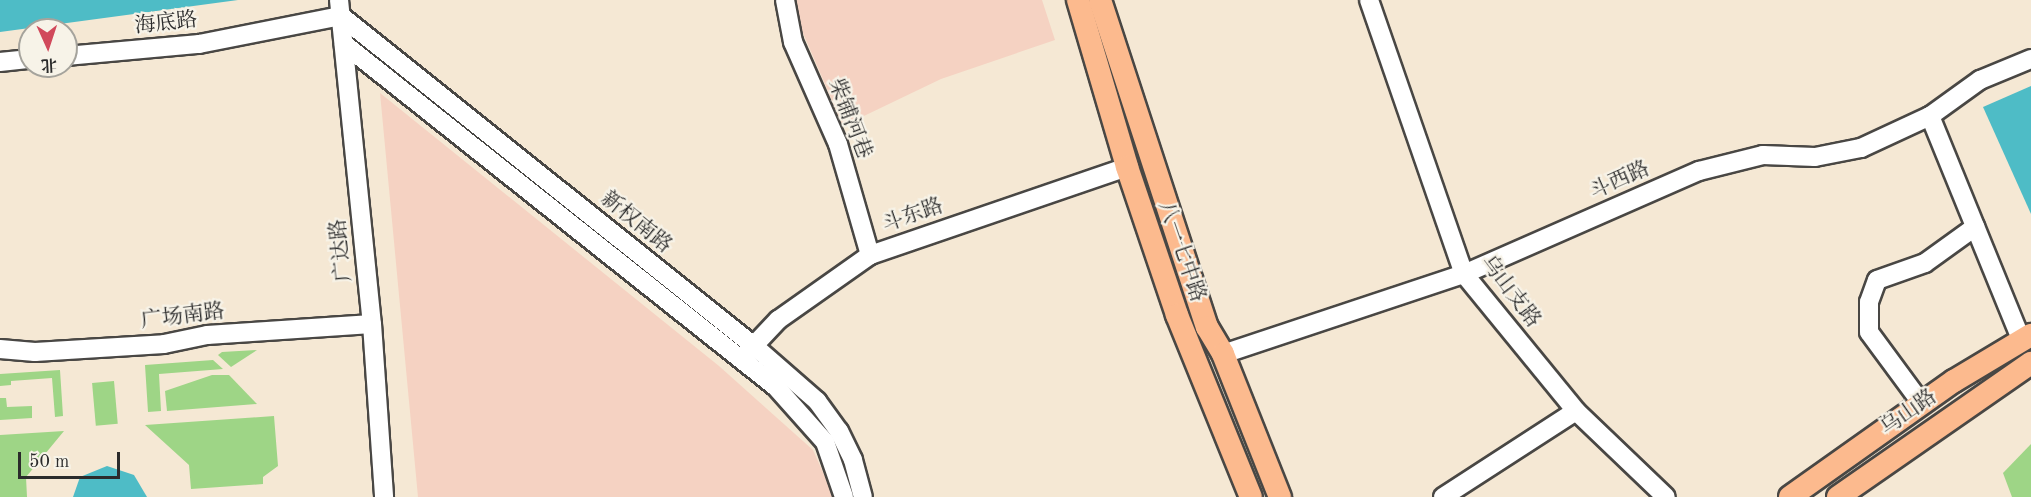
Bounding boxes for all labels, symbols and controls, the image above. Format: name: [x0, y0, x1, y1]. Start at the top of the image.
street label: 海底路: [133, 8, 199, 40]
north arrow: [18, 18, 78, 78]
text: 北: [40, 56, 57, 72]
street label: 柴铺河巷: [822, 75, 876, 163]
street label: 斗西路: [1586, 157, 1654, 205]
street label: 新权南路: [595, 187, 677, 259]
street label: 斗东路: [879, 194, 947, 238]
street label: 八一七中路: [1152, 198, 1210, 306]
street label: 广达路: [326, 217, 358, 283]
street label: 乌山支路: [1475, 251, 1545, 333]
street label: 广场南路: [140, 299, 226, 335]
street label: 乌山路: [1876, 385, 1942, 441]
scale bar: [21, 440, 123, 478]
text: 50 m: [29, 453, 69, 471]

